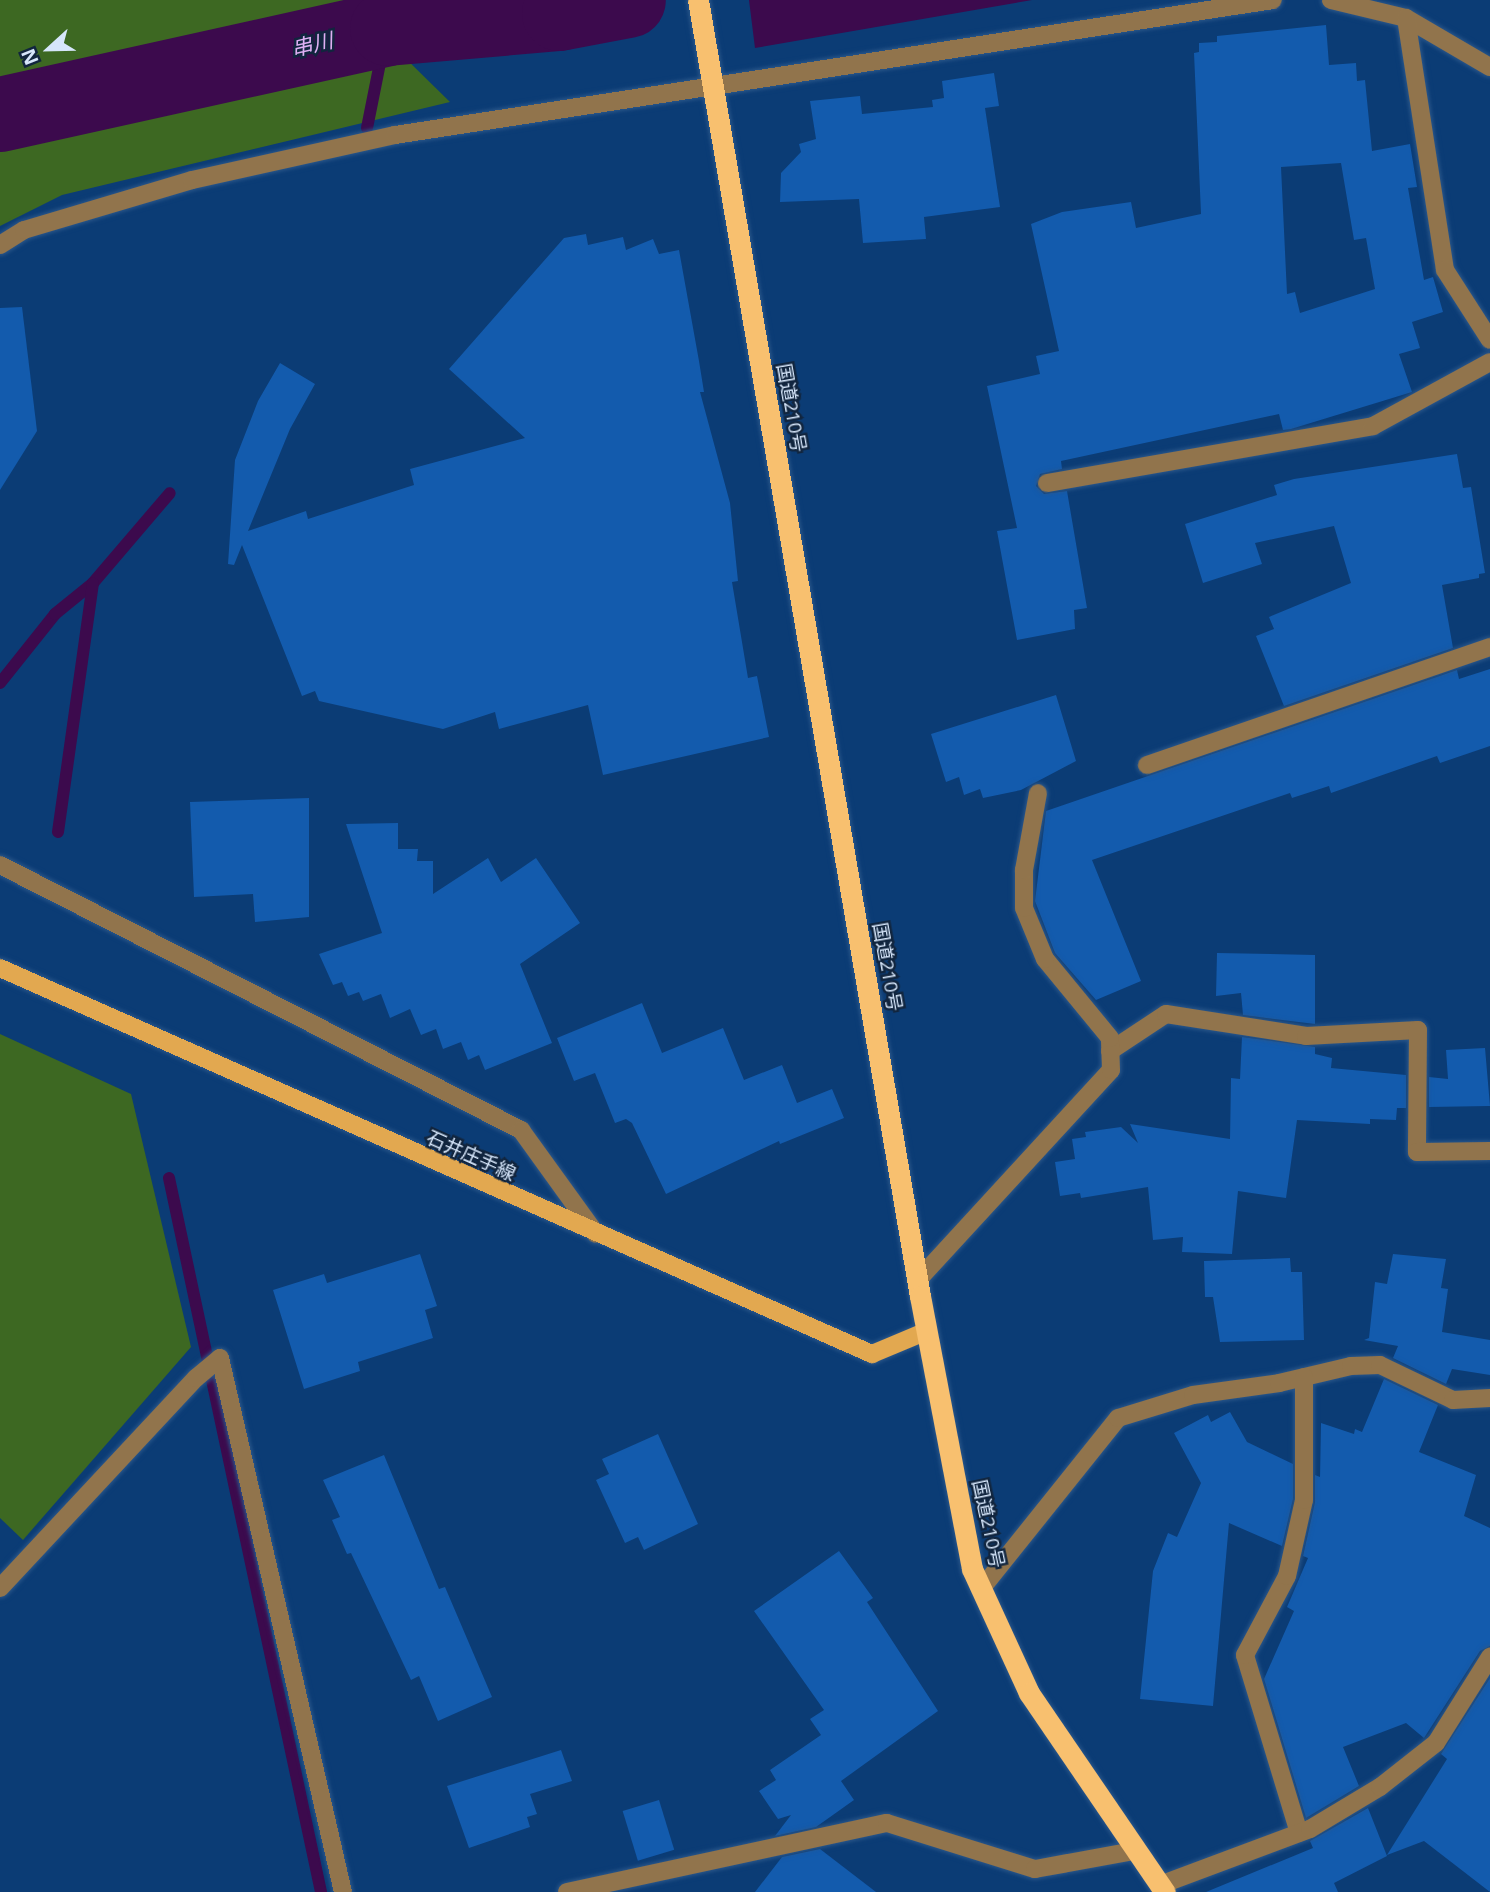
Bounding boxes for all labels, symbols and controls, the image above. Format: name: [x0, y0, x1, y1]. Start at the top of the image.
north arrow: [14, 14, 84, 84]
water label: 串川: [289, 27, 335, 61]
text: N: [15, 45, 44, 69]
street label: 国道210号: [772, 362, 810, 454]
street label: 国道210号: [868, 921, 906, 1013]
street label: 石井庄手線: [423, 1126, 519, 1186]
street label: 国道210号: [968, 1478, 1008, 1570]

